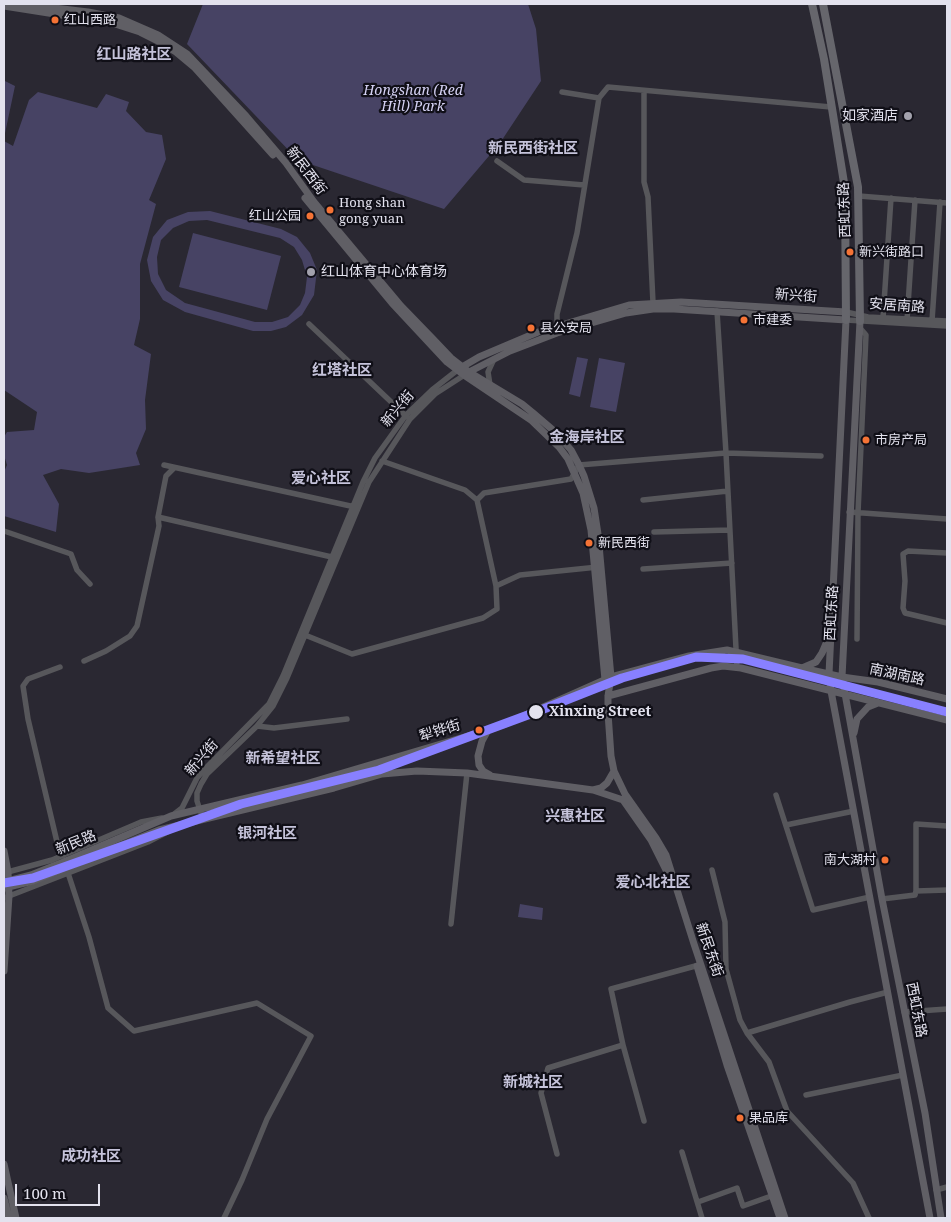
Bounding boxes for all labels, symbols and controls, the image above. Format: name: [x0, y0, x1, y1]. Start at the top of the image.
place label: 红山西路: [64, 12, 116, 28]
marker: 红山西路: [50, 15, 60, 25]
district label: 红山路社区: [97, 46, 171, 64]
park label: Hongshan (Red Hill) Park: [363, 83, 463, 115]
place label: 如家酒店: [842, 108, 898, 124]
marker: 如家酒店: [902, 110, 914, 122]
district label: 新民西街社区: [488, 140, 578, 158]
street label: 新民西街: [282, 144, 330, 198]
street label: 西虹东路: [836, 182, 854, 238]
place label: Hong shan gong yuan: [339, 195, 405, 226]
marker: Hong shan gong yuan: [325, 205, 335, 215]
place label: 红山公园: [249, 208, 301, 224]
marker: 红山公园: [305, 211, 315, 221]
place label: 新兴街路口: [859, 244, 924, 260]
marker: 新兴街路口: [845, 247, 855, 257]
place label: 红山体育中心体育场: [321, 264, 447, 280]
marker: 红山体育中心体育场: [305, 266, 317, 278]
street label: 新兴街: [774, 286, 818, 306]
street label: 安居南路: [868, 296, 926, 316]
place label: 市建委: [753, 312, 792, 328]
marker: 市建委: [739, 315, 749, 325]
place label: 县公安局: [540, 320, 592, 336]
marker: 县公安局: [526, 323, 536, 333]
district label: 红塔社区: [312, 362, 372, 380]
street label: 新兴街: [378, 388, 418, 430]
district label: 金海岸社区: [550, 429, 624, 447]
place label: 市房产局: [875, 432, 927, 448]
marker: 市房产局: [861, 435, 871, 445]
district label: 爱心社区: [291, 470, 351, 488]
place label: 新民西街: [598, 535, 650, 551]
marker: 新民西街: [584, 538, 594, 548]
street label: 西虹东路: [822, 585, 842, 641]
street label: 南湖南路: [868, 661, 926, 689]
marker: Xinxing Street: [527, 703, 545, 721]
place label: Xinxing Street: [549, 704, 651, 720]
street label: 犁铧街: [417, 717, 463, 745]
unlabelled marker: [474, 725, 484, 735]
street label: 新兴街: [182, 737, 222, 779]
district label: 新希望社区: [246, 750, 320, 768]
district label: 兴惠社区: [545, 808, 605, 826]
district label: 银河社区: [237, 825, 297, 843]
street label: 新民路: [53, 827, 99, 859]
place label: 南大湖村: [824, 852, 876, 868]
marker: 南大湖村: [880, 855, 890, 865]
district label: 爱心北社区: [616, 874, 690, 892]
street label: 新民东街: [692, 921, 726, 979]
street label: 西虹东路: [902, 981, 930, 1039]
district label: 新城社区: [503, 1074, 563, 1092]
place label: 果品库: [749, 1110, 788, 1126]
marker: 果品库: [735, 1113, 745, 1123]
district label: 成功社区: [61, 1148, 121, 1166]
scale bar: [18, 1174, 102, 1206]
text: 100 m: [23, 1183, 66, 1203]

